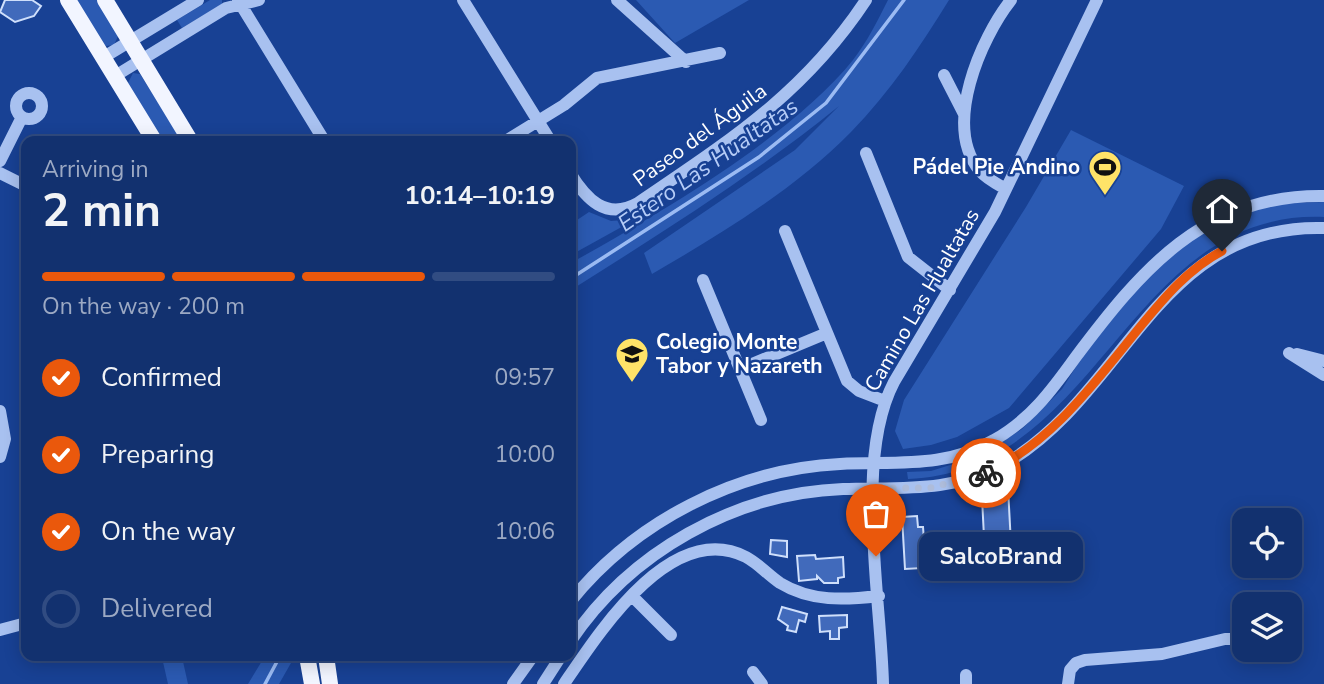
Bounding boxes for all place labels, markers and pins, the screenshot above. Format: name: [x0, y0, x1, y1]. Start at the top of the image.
sports icon: Pádel Pie Andino: [1086, 148, 1124, 197]
place label: Pádel Pie Andino: [913, 153, 1080, 181]
pin: [1192, 179, 1252, 251]
place label: Colegio Monte Tabor y Nazareth: [656, 328, 823, 380]
school or university icon: Colegio Monte Tabor y Nazareth: [613, 335, 651, 384]
pin: [846, 484, 906, 556]
callout: SalcoBrand: [918, 532, 1082, 580]

